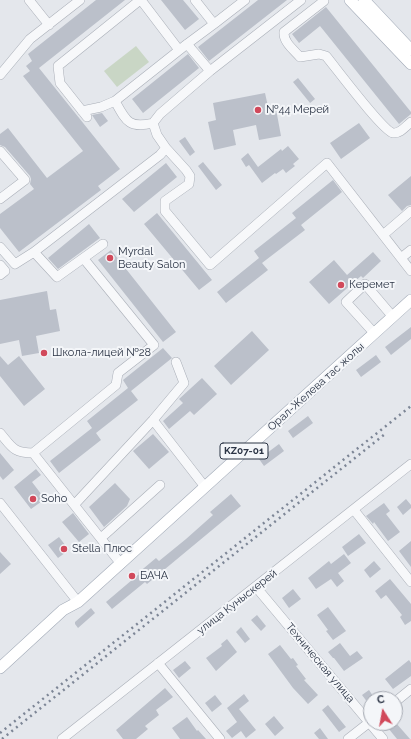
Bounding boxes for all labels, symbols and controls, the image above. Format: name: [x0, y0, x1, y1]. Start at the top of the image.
place label: №44 Мерей: [266, 103, 329, 117]
marker: №44 Мерей: [253, 105, 263, 115]
place label: Myrdal Beauty Salon: [118, 245, 185, 271]
marker: Myrdal Beauty Salon: [105, 253, 115, 263]
place label: Керемет: [349, 278, 395, 292]
marker: Керемет: [336, 280, 346, 290]
street label: Орал-Желева тас жолы: [265, 340, 367, 434]
place label: Школа-лицей №28: [52, 346, 151, 360]
marker: Школа-лицей №28: [39, 348, 49, 358]
road number: KZ07-01: [220, 443, 268, 459]
place label: Soho: [41, 492, 67, 506]
marker: Soho: [28, 494, 38, 504]
place label: Stella Плюс: [72, 542, 132, 556]
marker: Stella Плюс: [59, 544, 69, 554]
street label: улица Куныскерей: [194, 567, 280, 637]
place label: БАЧА: [140, 569, 168, 583]
marker: БАЧА: [127, 571, 137, 581]
street label: Техническая улица: [283, 620, 357, 706]
north arrow: [363, 691, 403, 731]
text: С: [376, 693, 386, 707]

